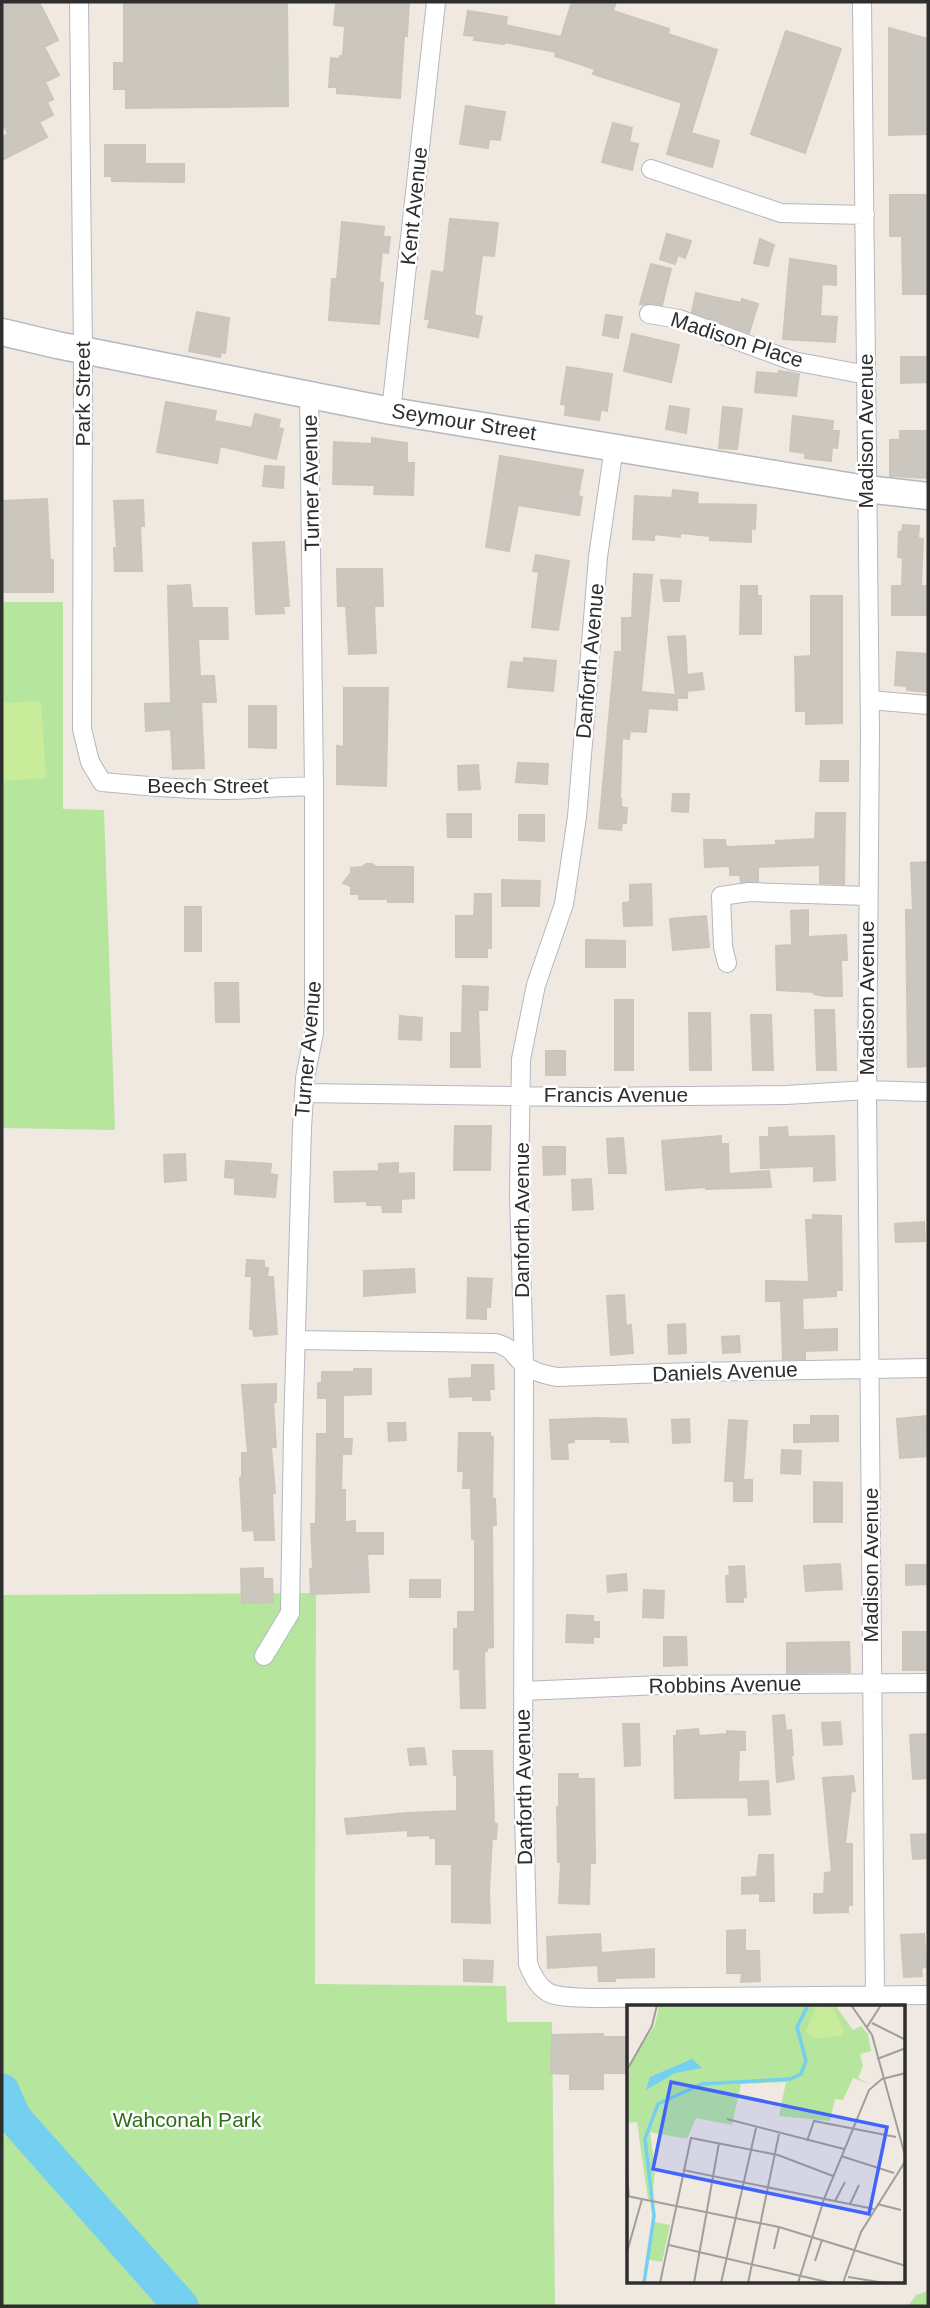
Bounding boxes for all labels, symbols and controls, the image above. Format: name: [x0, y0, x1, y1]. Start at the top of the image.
street label: Kent Avenue: [396, 146, 431, 266]
street label: Madison Place: [668, 307, 806, 372]
street label: Park Street: [71, 341, 94, 447]
street label: Madison Avenue: [854, 354, 877, 508]
street label: Seymour Street: [390, 399, 538, 444]
street label: Turner Avenue: [298, 415, 323, 551]
street label: Danforth Avenue: [571, 582, 608, 740]
street label: Beech Street: [147, 774, 269, 797]
street label: Madison Avenue: [855, 921, 878, 1075]
street label: Turner Avenue: [290, 980, 325, 1118]
street label: Francis Avenue: [544, 1083, 688, 1106]
street label: Danforth Avenue: [510, 1142, 533, 1298]
street label: Daniels Avenue: [652, 1357, 798, 1386]
street label: Madison Avenue: [859, 1488, 882, 1642]
street label: Robbins Avenue: [649, 1672, 801, 1697]
street label: Danforth Avenue: [511, 1709, 536, 1865]
inset map: [627, 2005, 906, 2284]
park label: Wahconah Park: [113, 2108, 262, 2131]

